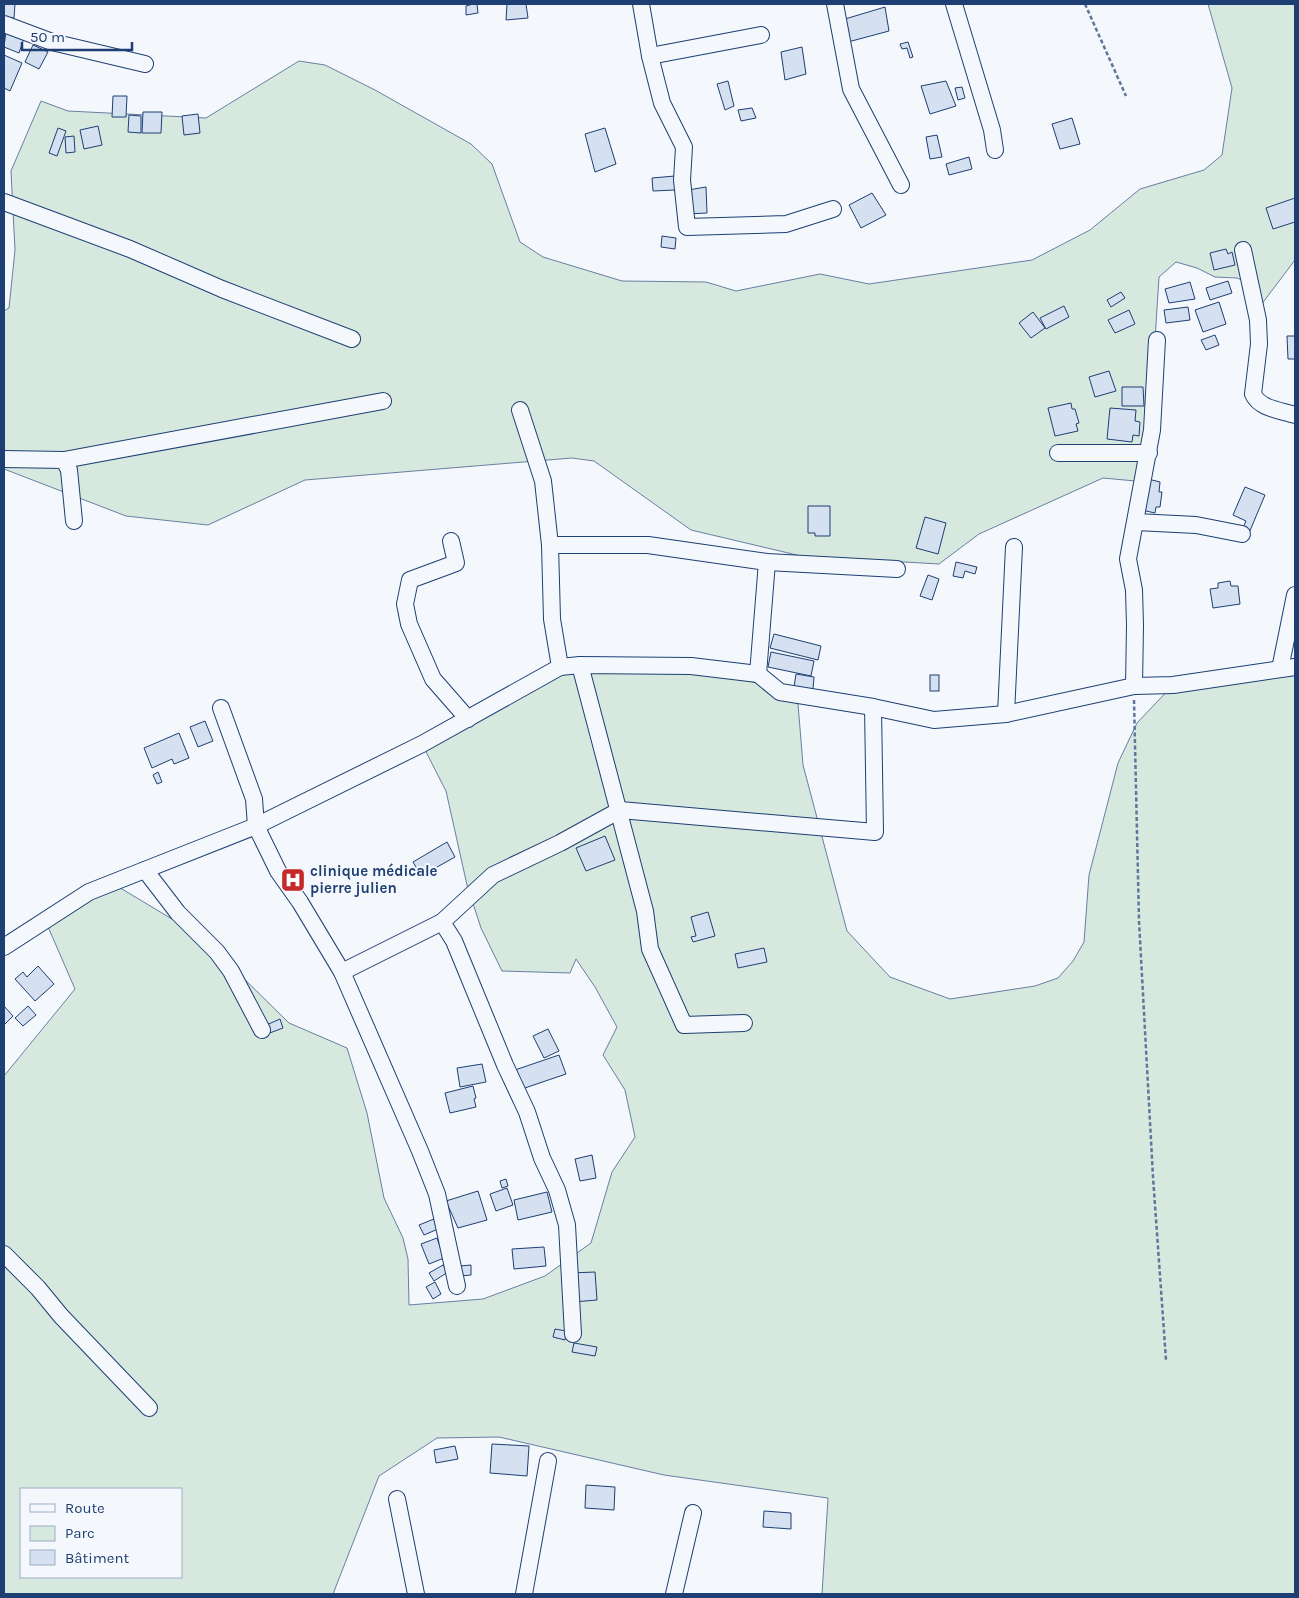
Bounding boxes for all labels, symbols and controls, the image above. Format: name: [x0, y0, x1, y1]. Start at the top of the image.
scale bar: [22, 20, 132, 52]
text: 50 m: [30, 28, 65, 46]
place label: clinique médicale pierre julien: [310, 862, 438, 897]
hospital icon: clinique médicale pierre julien: [280, 867, 306, 893]
legend: [20, 1488, 182, 1578]
text: Route: [65, 1499, 105, 1517]
text: Parc: [65, 1524, 95, 1542]
text: Bâtiment: [65, 1549, 129, 1567]

